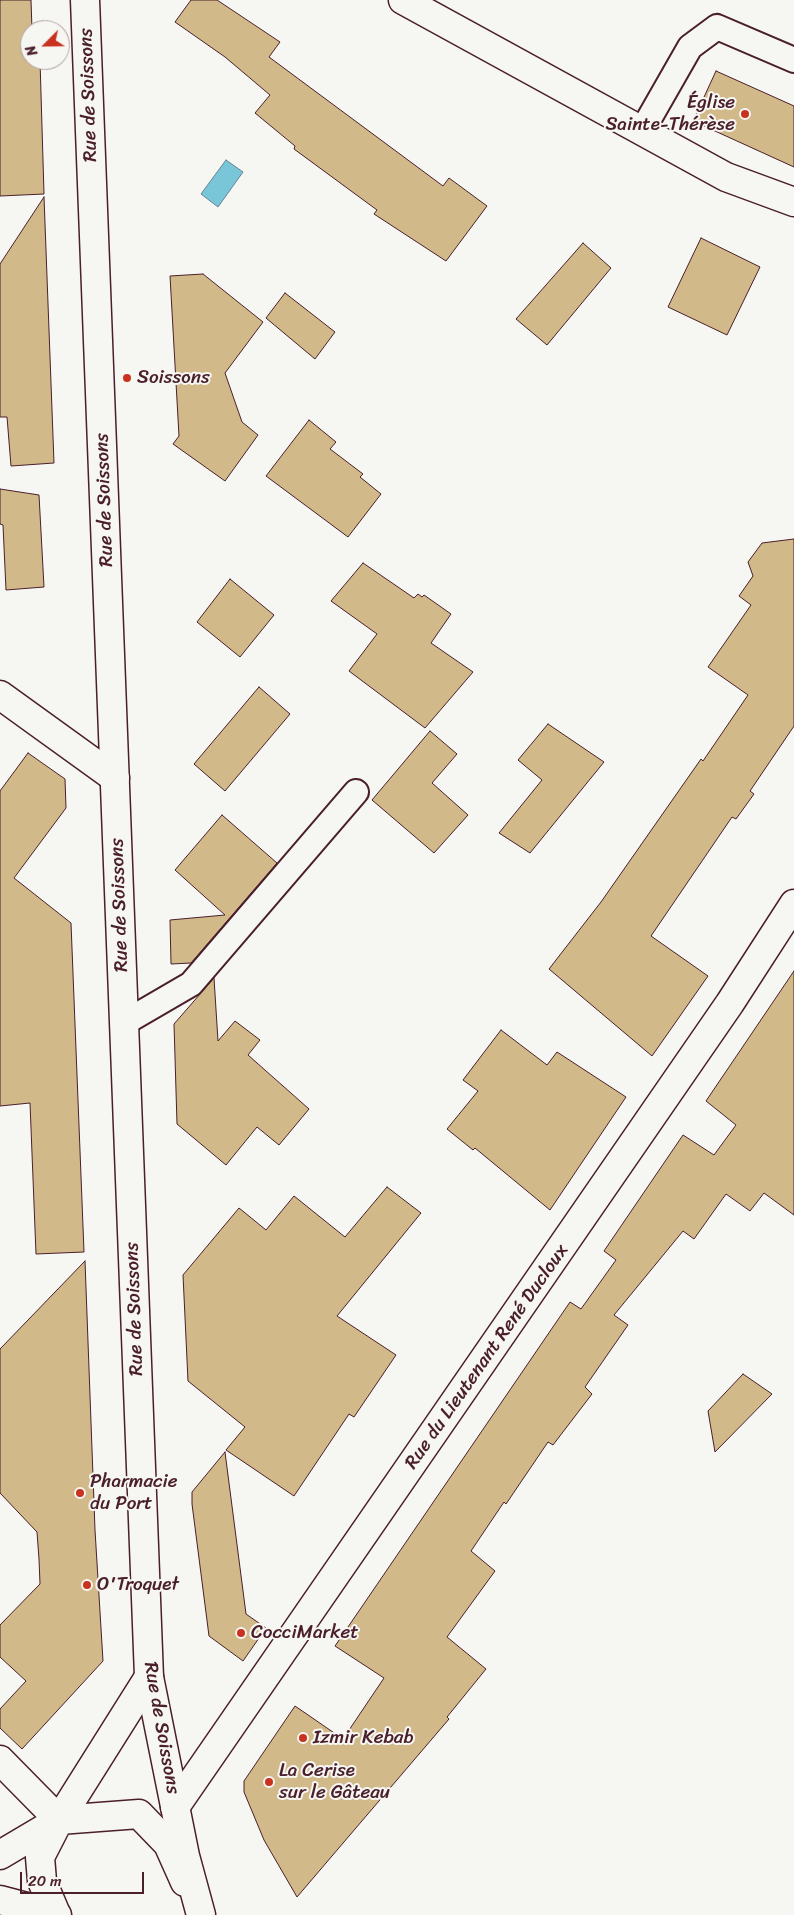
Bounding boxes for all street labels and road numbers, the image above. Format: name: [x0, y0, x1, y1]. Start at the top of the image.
street label: Rue de Soissons: [75, 28, 103, 162]
street label: Rue de Soissons: [91, 433, 119, 567]
street label: Rue de Soissons: [106, 838, 134, 972]
street label: Rue du Lieutenant René Ducloux: [400, 1240, 574, 1474]
street label: Rue de Soissons: [121, 1242, 149, 1376]
street label: Rue de Soissons: [138, 1660, 184, 1796]

